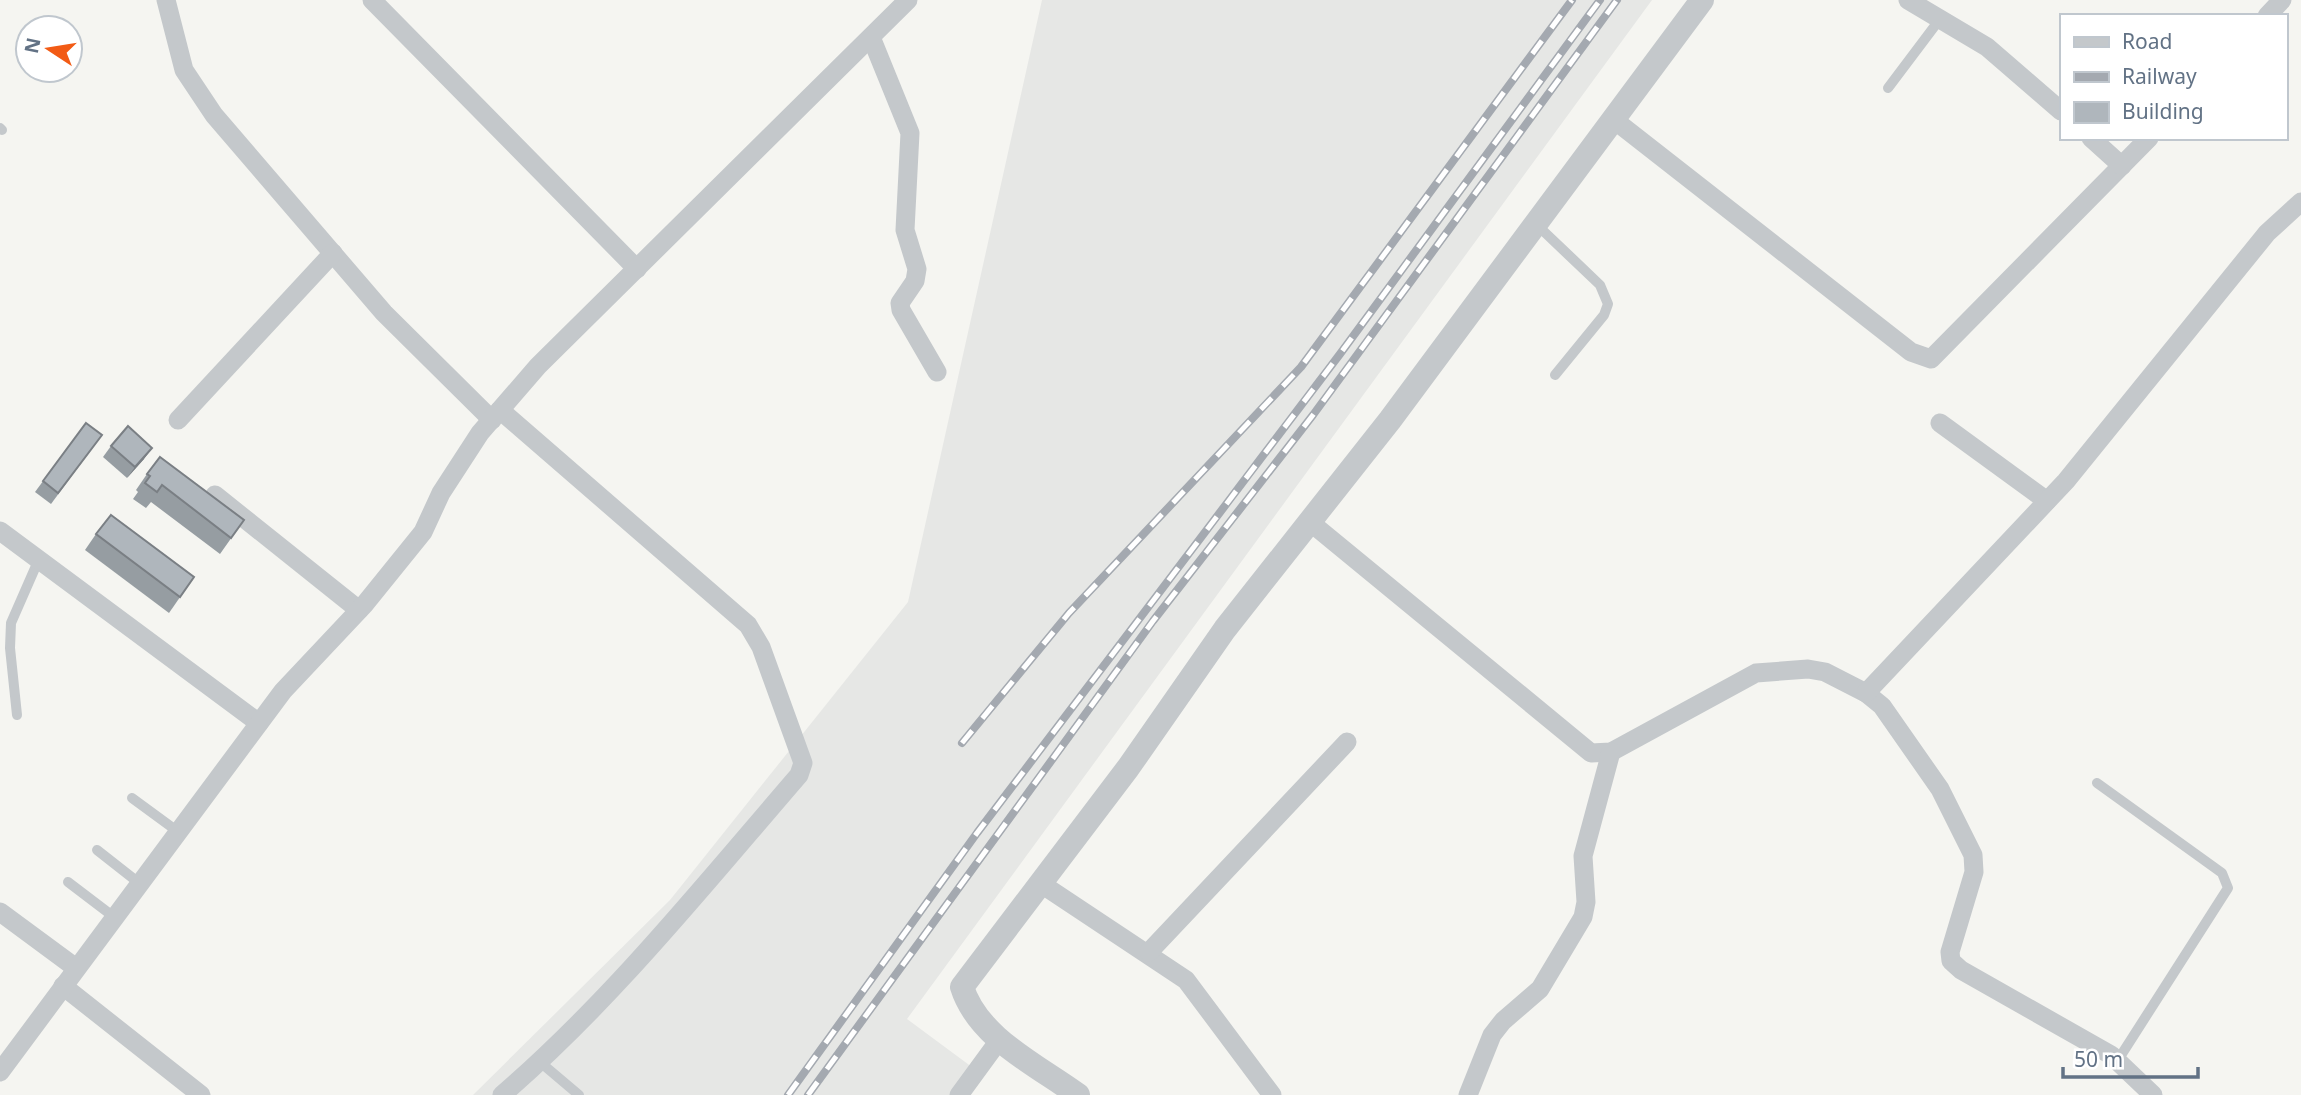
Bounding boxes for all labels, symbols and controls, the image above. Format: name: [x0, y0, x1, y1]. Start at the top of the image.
north arrow: [14, 14, 84, 84]
legend: [2060, 14, 2287, 140]
text: Road: [2122, 27, 2172, 55]
text: N: [18, 35, 47, 56]
text: Railway: [2122, 62, 2197, 90]
text: Building: [2122, 97, 2204, 125]
scale bar: [2063, 1036, 2198, 1080]
text: 50 m: [2074, 1045, 2123, 1073]

